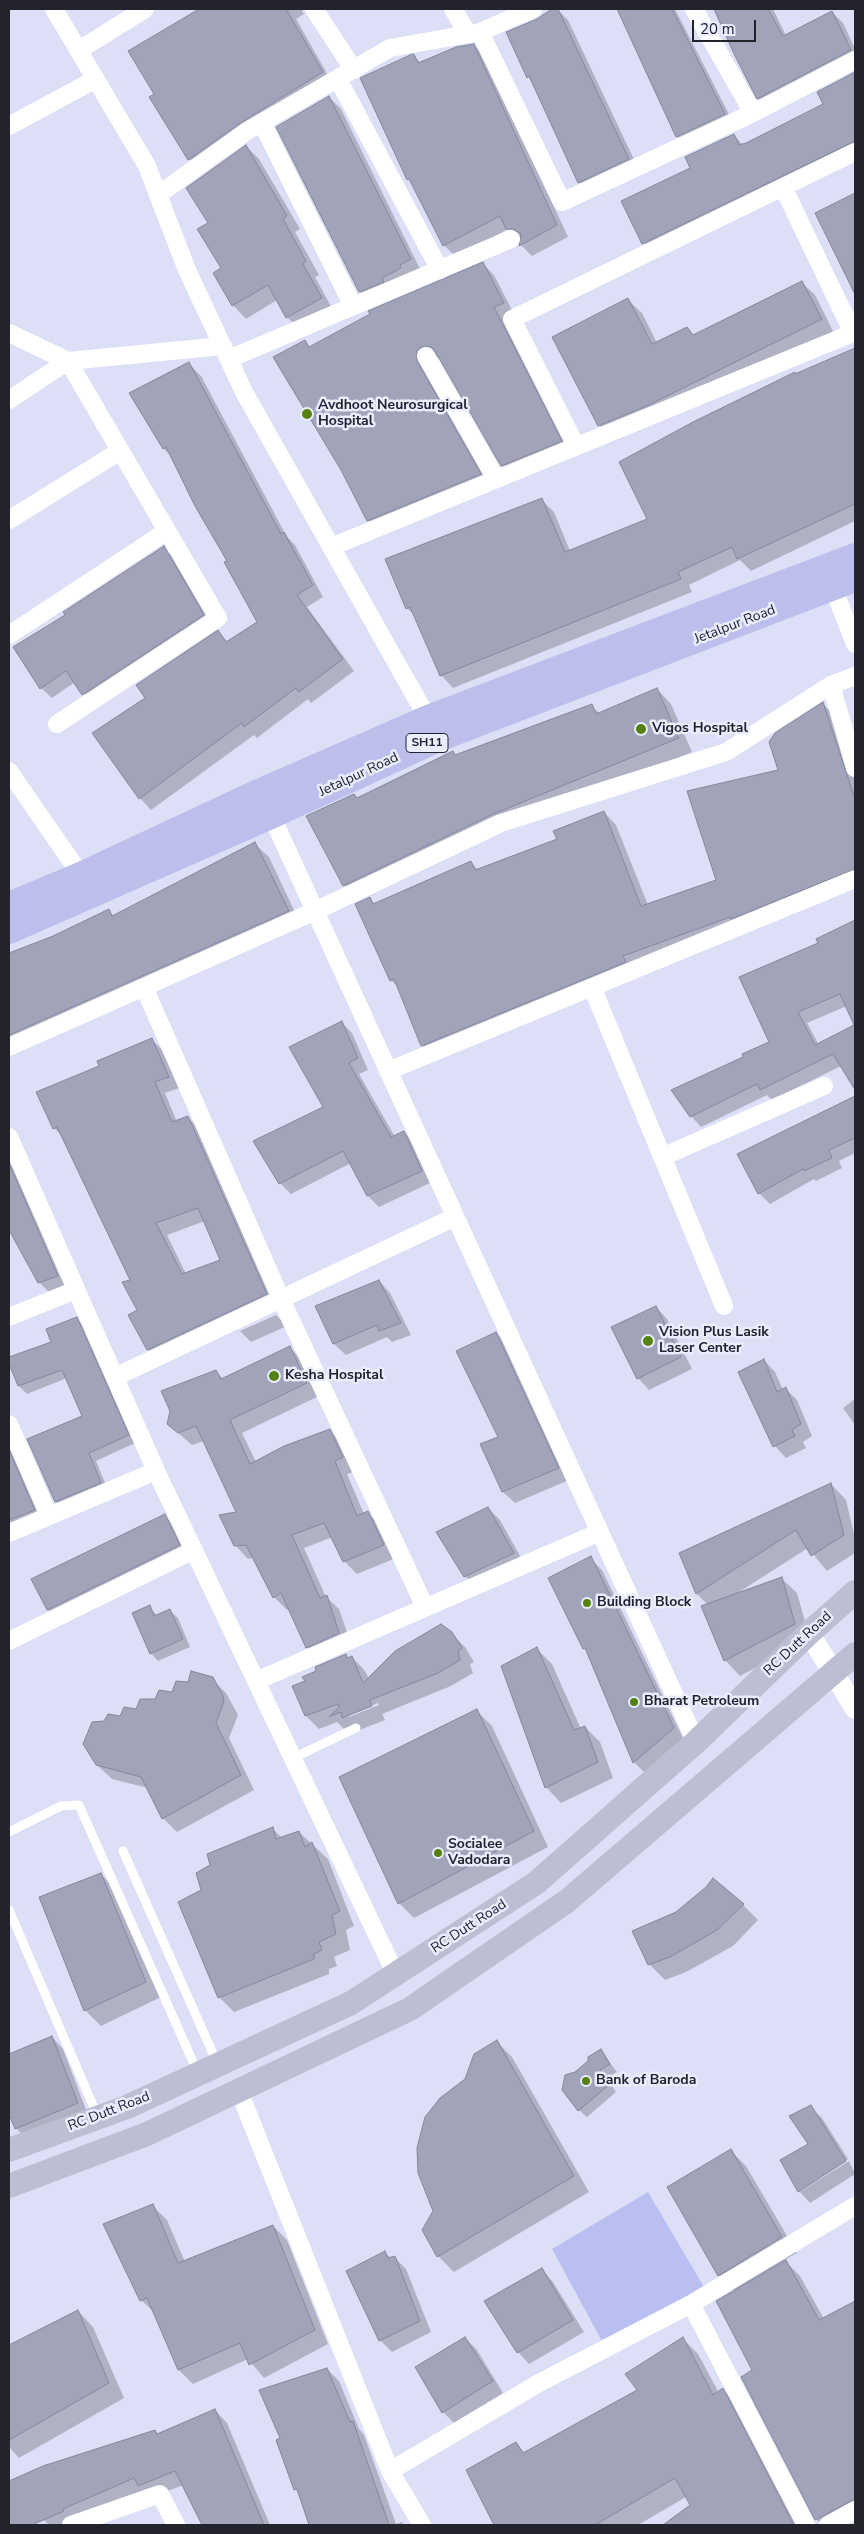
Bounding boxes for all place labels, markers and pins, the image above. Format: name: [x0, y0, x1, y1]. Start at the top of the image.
place label: Avdhoot Neurosurgical Hospital: [318, 398, 468, 431]
marker: Avdhoot Neurosurgical Hospital: [300, 407, 314, 421]
place label: Vigos Hospital: [652, 721, 748, 737]
marker: Vigos Hospital: [634, 722, 648, 736]
place label: Vision Plus Lasik Laser Center: [659, 1325, 769, 1358]
marker: Vision Plus Lasik Laser Center: [641, 1334, 655, 1348]
place label: Kesha Hospital: [285, 1368, 383, 1384]
marker: Kesha Hospital: [267, 1369, 281, 1383]
place label: Building Block: [597, 1595, 691, 1611]
marker: Building Block: [581, 1597, 593, 1609]
place label: Bharat Petroleum: [644, 1694, 759, 1710]
marker: Bharat Petroleum: [628, 1696, 640, 1708]
place label: Socialee Vadodara: [448, 1837, 510, 1870]
marker: Socialee Vadodara: [432, 1847, 444, 1859]
place label: Bank of Baroda: [596, 2073, 696, 2089]
marker: Bank of Baroda: [580, 2075, 592, 2087]

